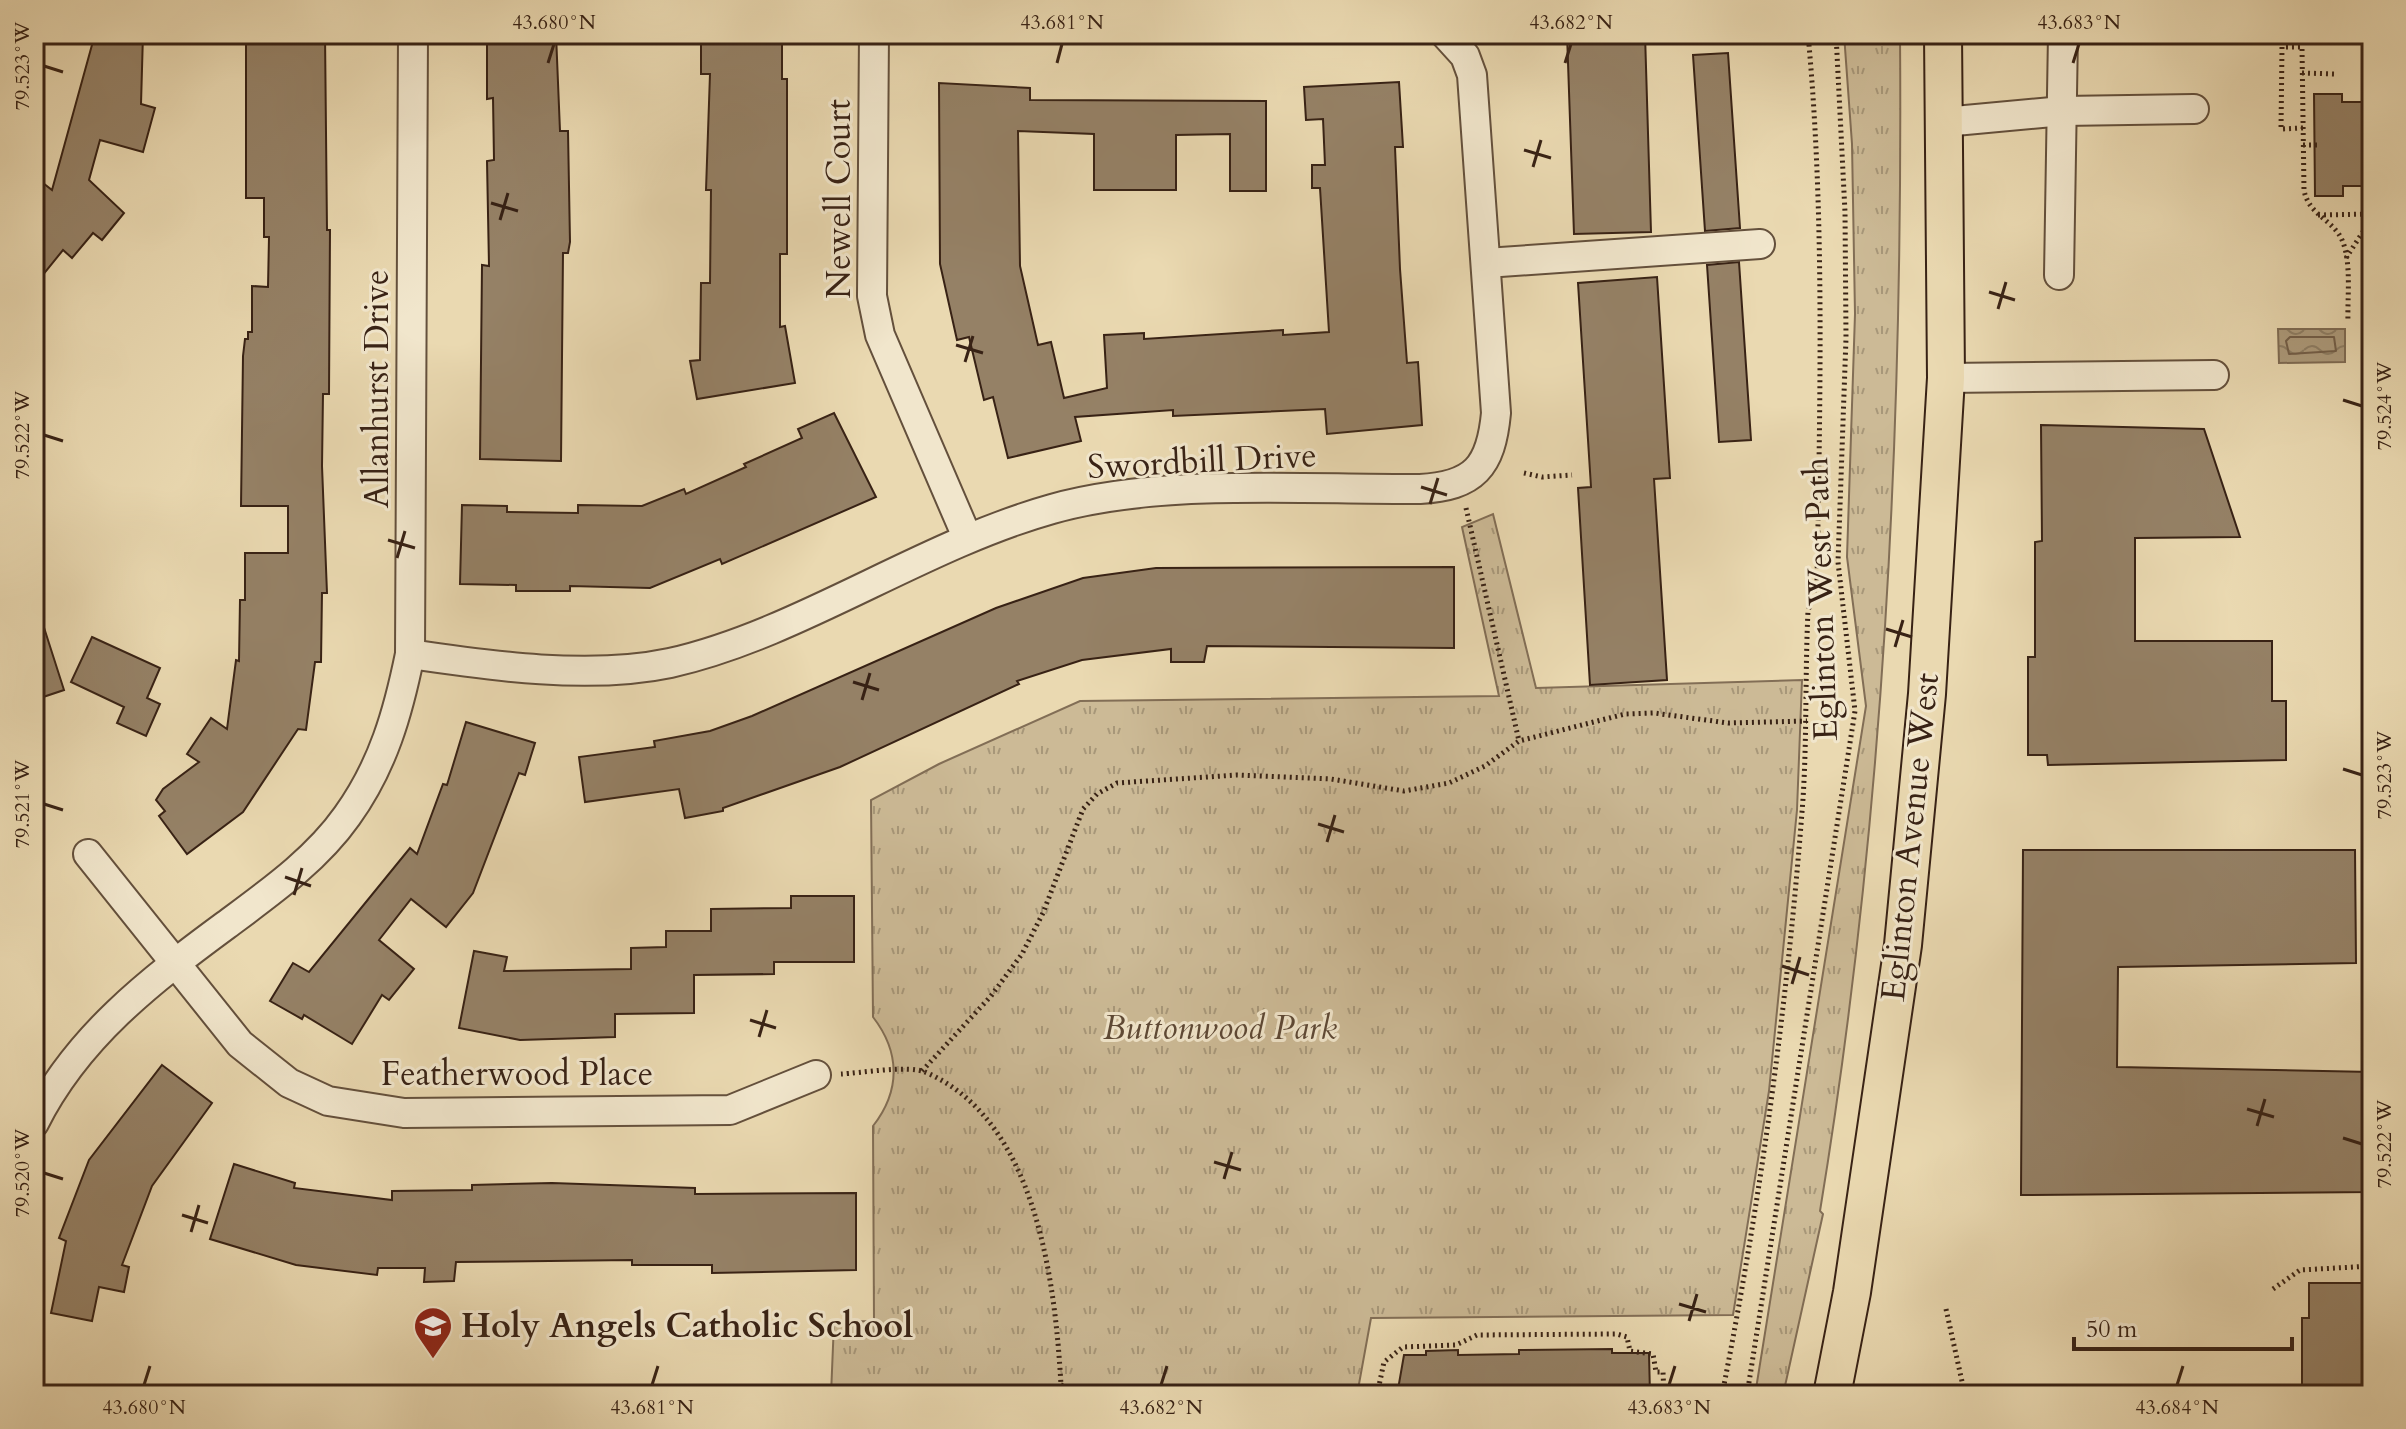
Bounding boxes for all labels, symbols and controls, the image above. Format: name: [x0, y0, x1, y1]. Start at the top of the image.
text: 43.680°N: [512, 9, 596, 36]
text: 43.681°N: [1020, 9, 1104, 36]
text: 43.682°N: [1529, 9, 1613, 36]
text: 43.683°N: [2037, 9, 2121, 36]
text: 79.523°W: [9, 21, 36, 110]
street label: Newell Court: [816, 99, 862, 299]
street label: Allanhurst Drive: [354, 270, 400, 508]
text: 79.524°W: [2371, 361, 2398, 450]
text: 79.522°W: [9, 390, 36, 479]
street label: Swordbill Drive: [1086, 432, 1318, 490]
street label: Eglinton West Path: [1793, 456, 1849, 742]
street label: Eglinton Avenue West: [1870, 670, 1950, 1003]
text: 79.523°W: [2371, 730, 2398, 819]
text: 79.521°W: [9, 759, 36, 848]
park label: Buttonwood Park: [1103, 1005, 1337, 1051]
street label: Featherwood Place: [381, 1051, 653, 1097]
text: 79.522°W: [2371, 1099, 2398, 1188]
text: 79.520°W: [9, 1128, 36, 1217]
scale bar: [2074, 1301, 2292, 1351]
place label: Holy Angels Catholic School: [461, 1303, 913, 1349]
school or university icon: Holy Angels Catholic School: [412, 1305, 454, 1360]
text: 50 m: [2086, 1313, 2138, 1346]
text: 43.680°N: [102, 1394, 186, 1421]
text: 43.681°N: [610, 1394, 694, 1421]
text: 43.682°N: [1119, 1394, 1203, 1421]
text: 43.683°N: [1627, 1394, 1711, 1421]
text: 43.684°N: [2135, 1394, 2219, 1421]

